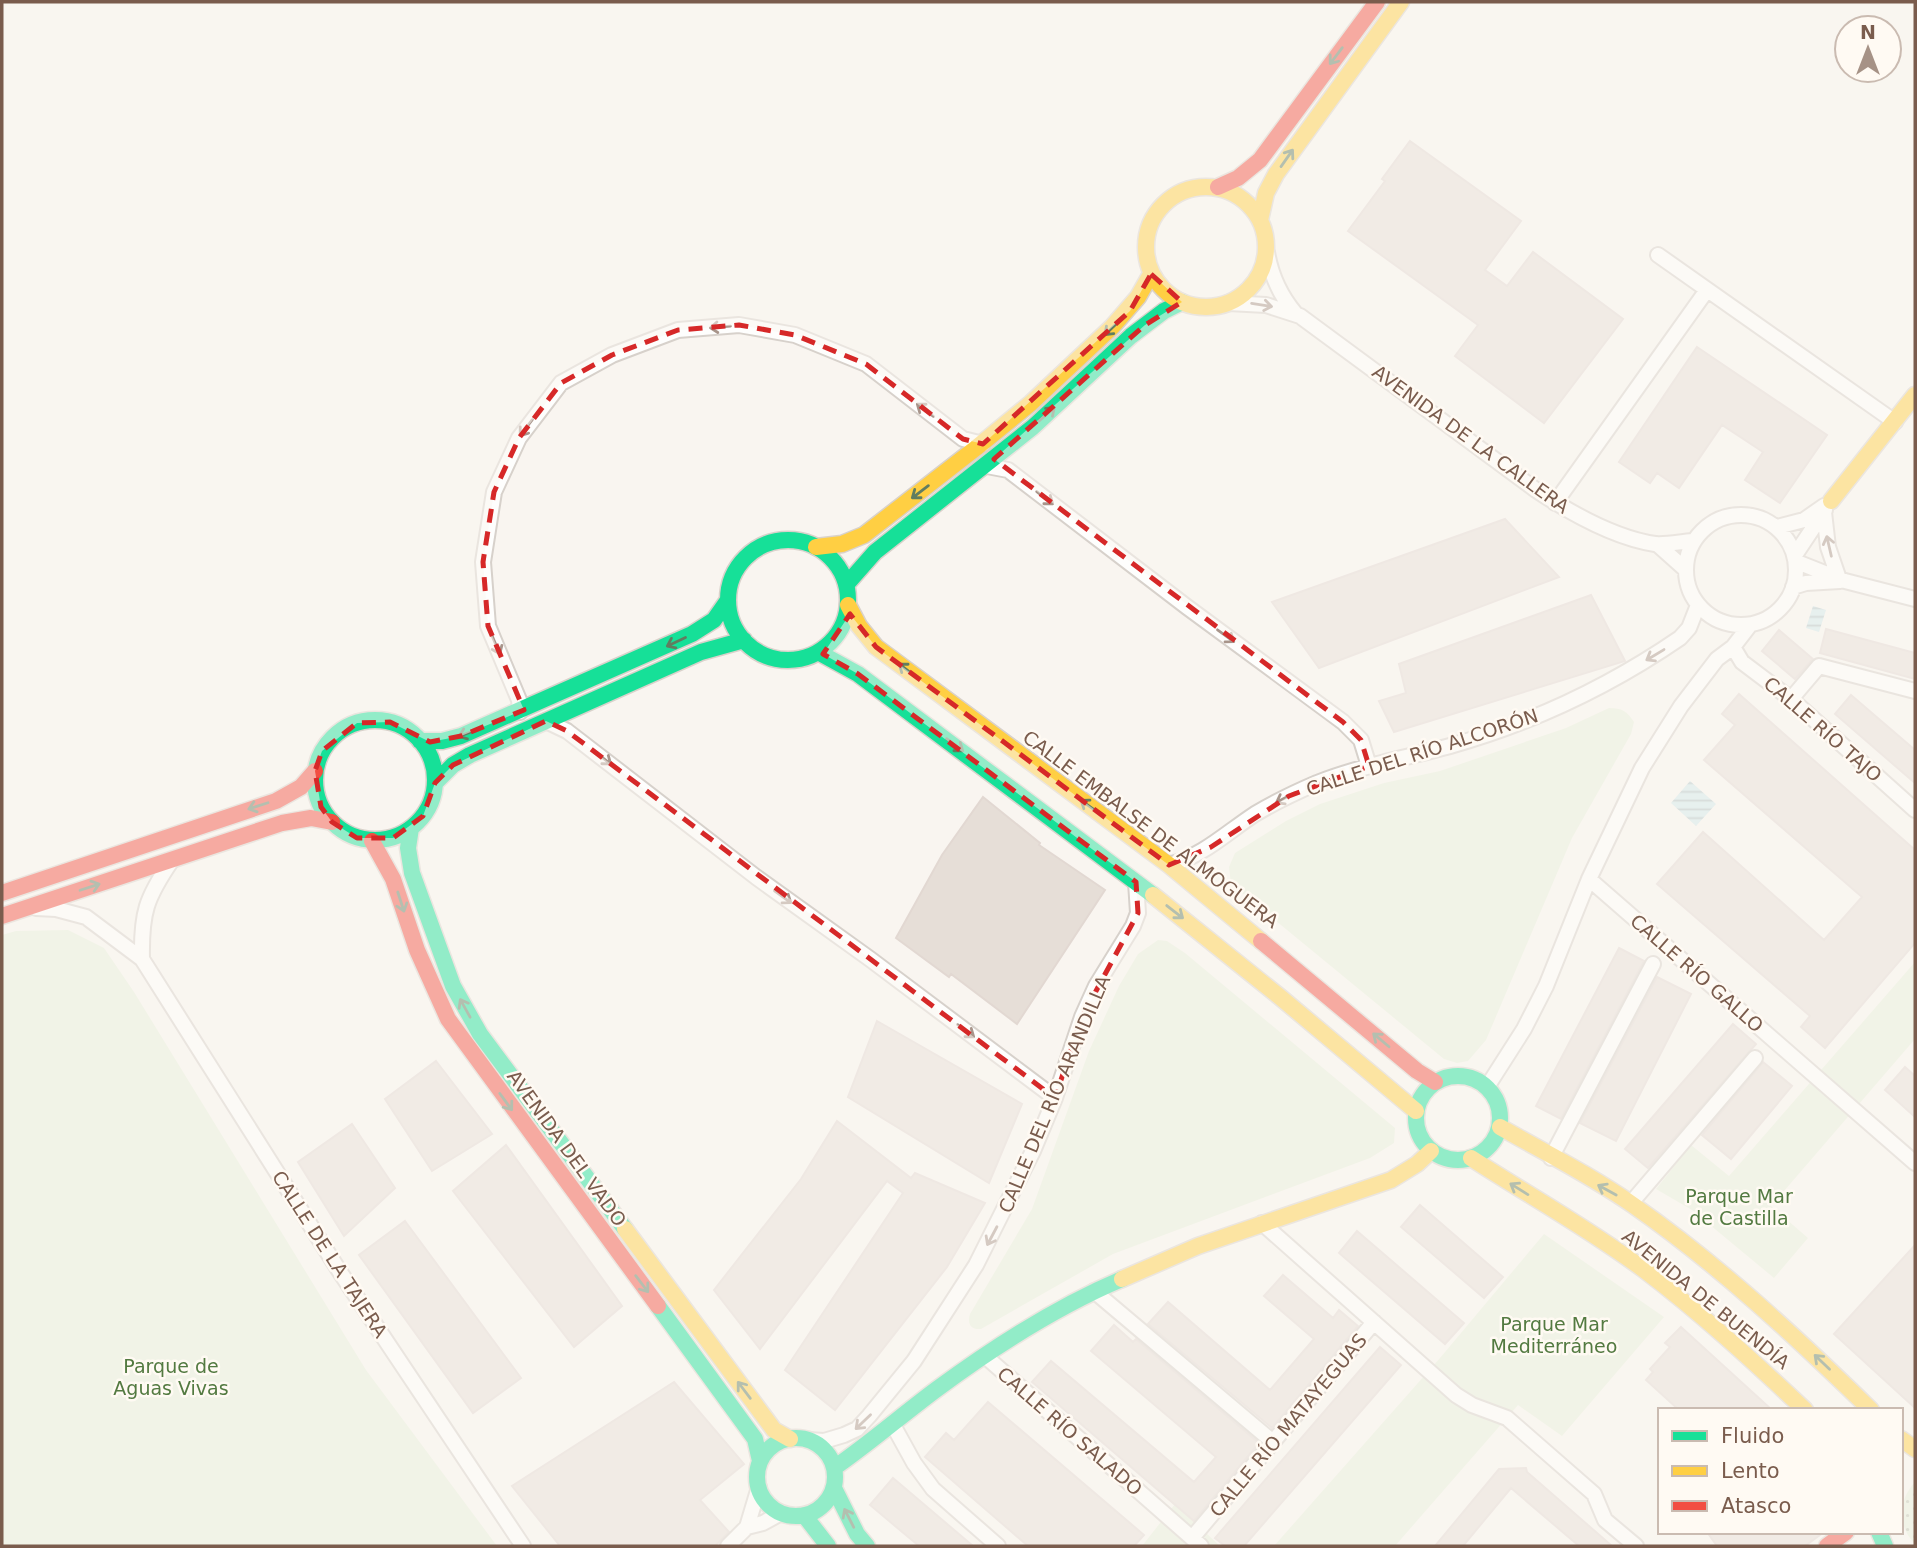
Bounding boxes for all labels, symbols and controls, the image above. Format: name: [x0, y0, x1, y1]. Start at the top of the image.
north arrow: [1833, 14, 1903, 84]
text: N: [1860, 21, 1876, 43]
one-way arrow: [1329, 47, 1344, 66]
one-way arrow: [1280, 149, 1294, 168]
one-way arrow: [1250, 299, 1273, 312]
one-way arrow: [1103, 320, 1120, 337]
one-way arrow: [709, 321, 732, 334]
street label: AVENIDA DE LA CALLERA: [1368, 360, 1574, 518]
one-way arrow: [916, 402, 935, 417]
one-way arrow: [1038, 406, 1056, 422]
one-way arrow: [519, 418, 534, 437]
one-way arrow: [911, 484, 930, 499]
one-way arrow: [1035, 491, 1053, 506]
one-way arrow: [1822, 535, 1835, 558]
one-way arrow: [1216, 629, 1235, 643]
one-way arrow: [490, 633, 503, 655]
one-way arrow: [666, 636, 687, 649]
one-way arrow: [1645, 648, 1665, 662]
one-way arrow: [898, 663, 917, 678]
street label: CALLE RÍO TAJO: [1760, 672, 1886, 786]
street label: CALLE DEL RÍO ALCORÓN: [1303, 703, 1541, 800]
street label: CALLE EMBALSE DE ALMOGUERA: [1019, 726, 1283, 932]
one-way arrow: [457, 728, 479, 740]
one-way arrow: [945, 738, 964, 752]
one-way arrow: [593, 751, 611, 766]
one-way arrow: [1275, 792, 1295, 806]
one-way arrow: [1080, 799, 1099, 814]
one-way arrow: [247, 801, 269, 814]
one-way arrow: [78, 879, 100, 892]
one-way arrow: [773, 889, 792, 904]
one-way arrow: [395, 891, 408, 913]
one-way arrow: [1165, 905, 1184, 920]
street label: CALLE RÍO GALLO: [1626, 909, 1768, 1037]
street label: CALLE DEL RÍO ARANDILLA: [994, 972, 1114, 1216]
one-way arrow: [458, 999, 472, 1019]
one-way arrow: [957, 1024, 975, 1039]
one-way arrow: [1373, 1032, 1391, 1048]
street label: AVENIDA DEL VADO: [503, 1066, 631, 1230]
one-way arrow: [498, 1092, 513, 1111]
street label: CALLE DE LA TAJERA: [268, 1166, 392, 1342]
one-way arrow: [1510, 1181, 1529, 1196]
one-way arrow: [1597, 1183, 1617, 1197]
park label: Parque Mar de Castilla: [1685, 1185, 1793, 1229]
one-way arrow: [985, 1225, 998, 1246]
street label: AVENIDA DE BUENDÍA: [1618, 1225, 1794, 1373]
one-way arrow: [634, 1274, 649, 1293]
park label: Parque Mar Mediterráneo: [1491, 1313, 1617, 1357]
street label: CALLE RÍO MATAYEGUAS: [1205, 1329, 1371, 1521]
one-way arrow: [1814, 1354, 1831, 1371]
park label: Parque de Aguas Vivas: [113, 1355, 229, 1399]
street label: CALLE RÍO SALADO: [993, 1362, 1147, 1500]
one-way arrow: [737, 1380, 752, 1399]
legend: [1658, 1408, 1903, 1534]
one-way arrow: [854, 1413, 872, 1430]
text: Fluido: [1721, 1424, 1784, 1448]
text: Lento: [1721, 1459, 1780, 1483]
text: Atasco: [1721, 1494, 1791, 1518]
one-way arrow: [842, 1508, 855, 1529]

